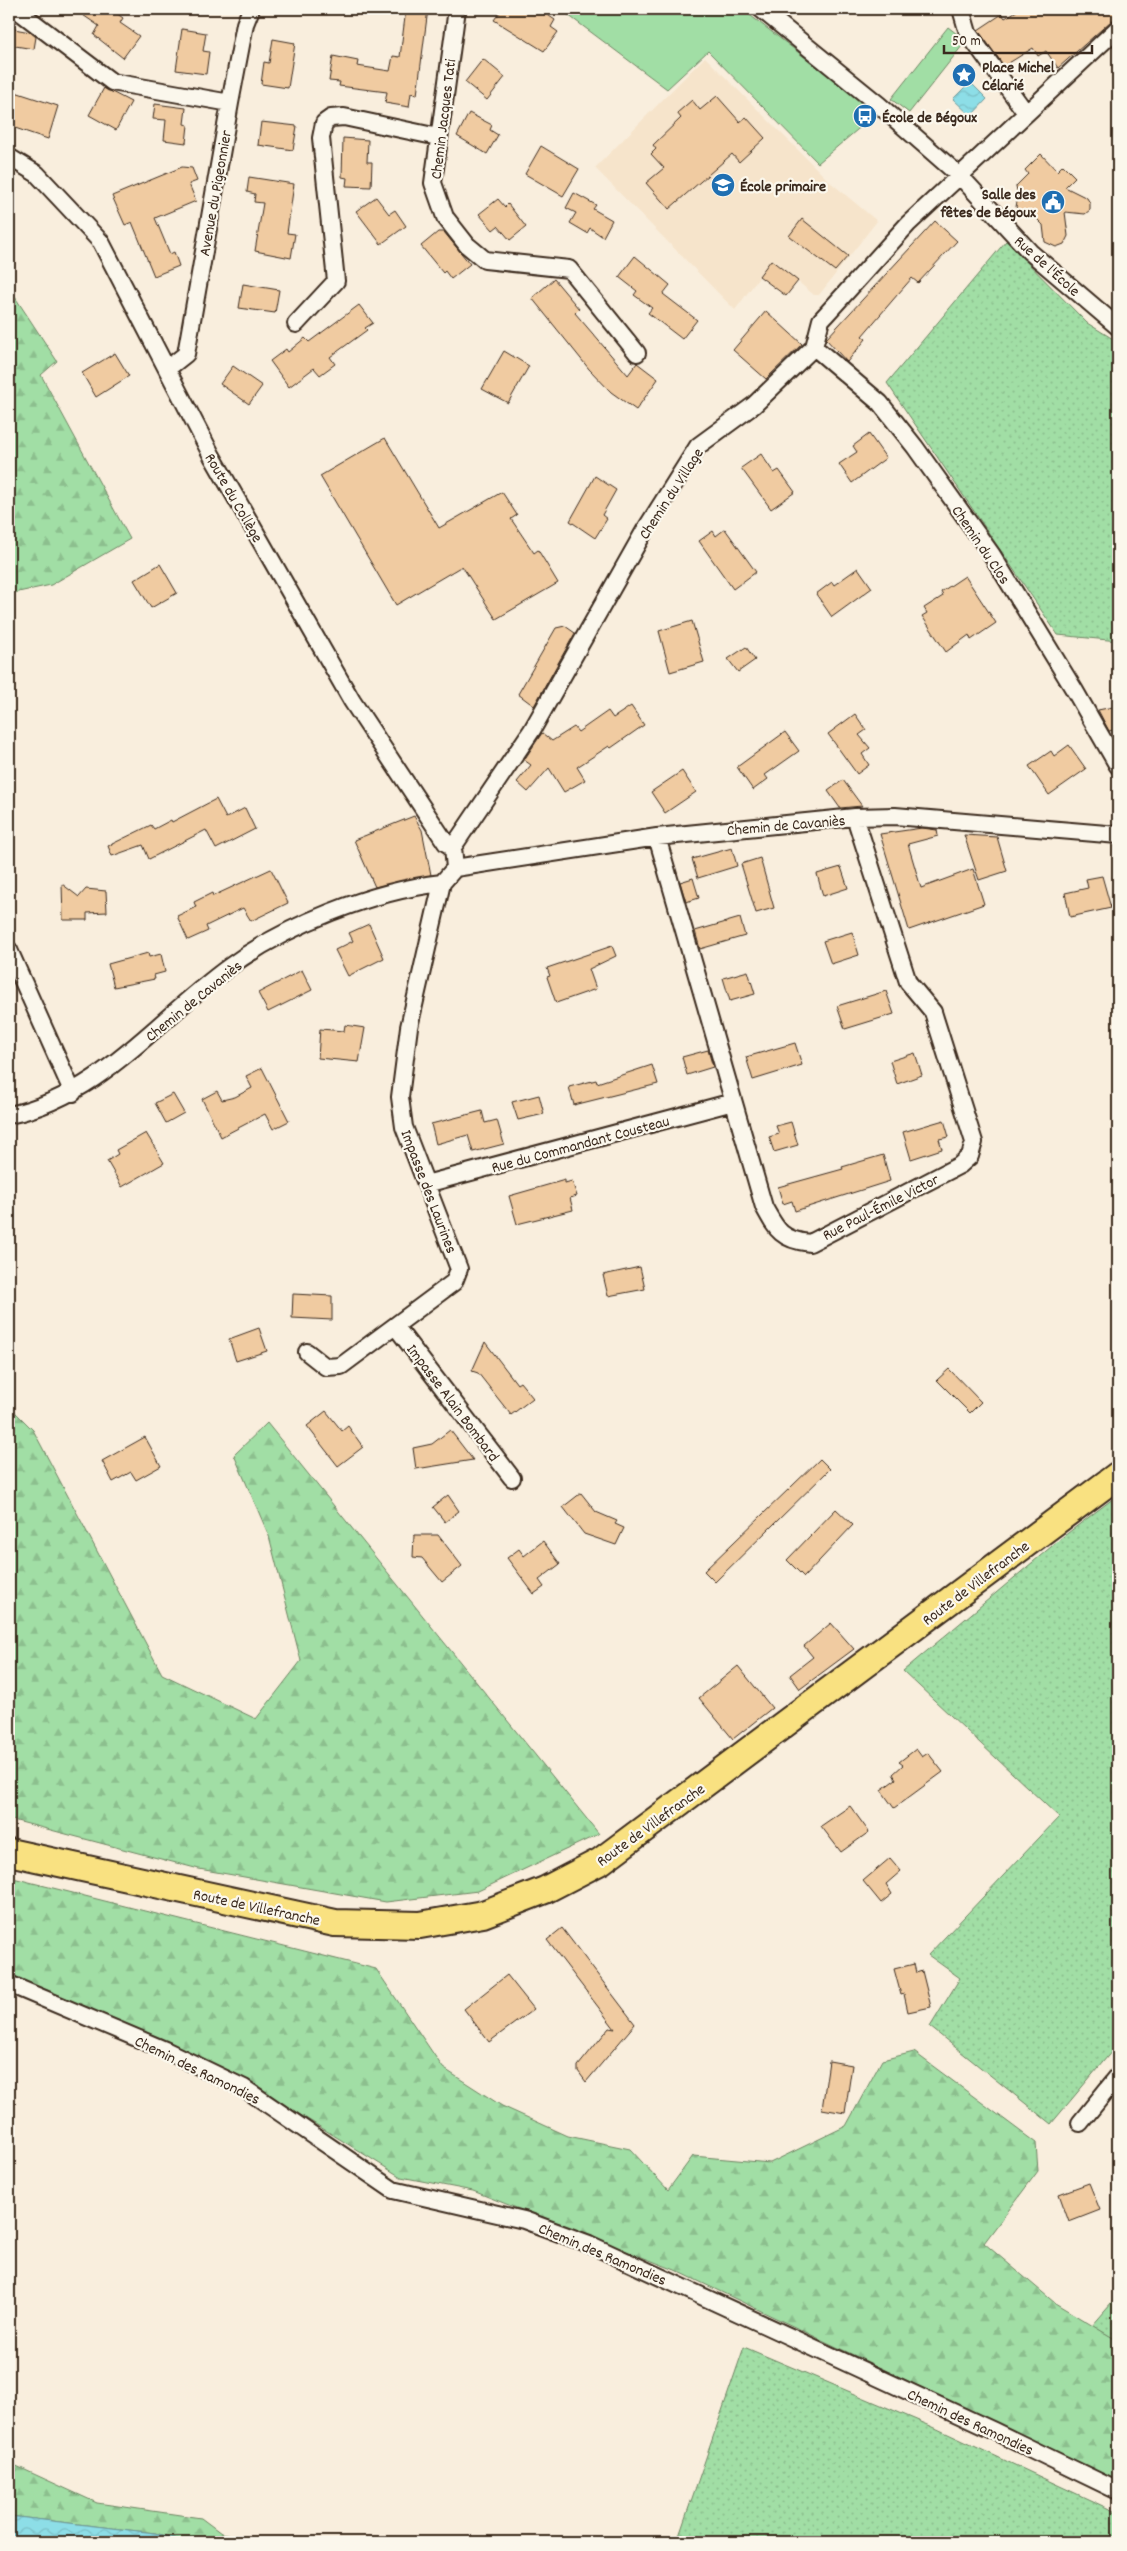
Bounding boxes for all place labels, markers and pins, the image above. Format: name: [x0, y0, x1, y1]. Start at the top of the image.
place label: Place Michel Célarié: [982, 57, 1055, 98]
place icon: Place Michel Célarié: [951, 62, 977, 88]
bus stop icon: École de Bégoux: [852, 103, 878, 129]
place label: École de Bégoux: [882, 107, 977, 130]
school or university icon: École primaire: [710, 172, 736, 198]
place label: École primaire: [740, 176, 826, 199]
place label: Salle des fêtes de Bégoux: [939, 184, 1036, 225]
public building icon: Salle des fêtes de Bégoux: [1040, 189, 1066, 215]

